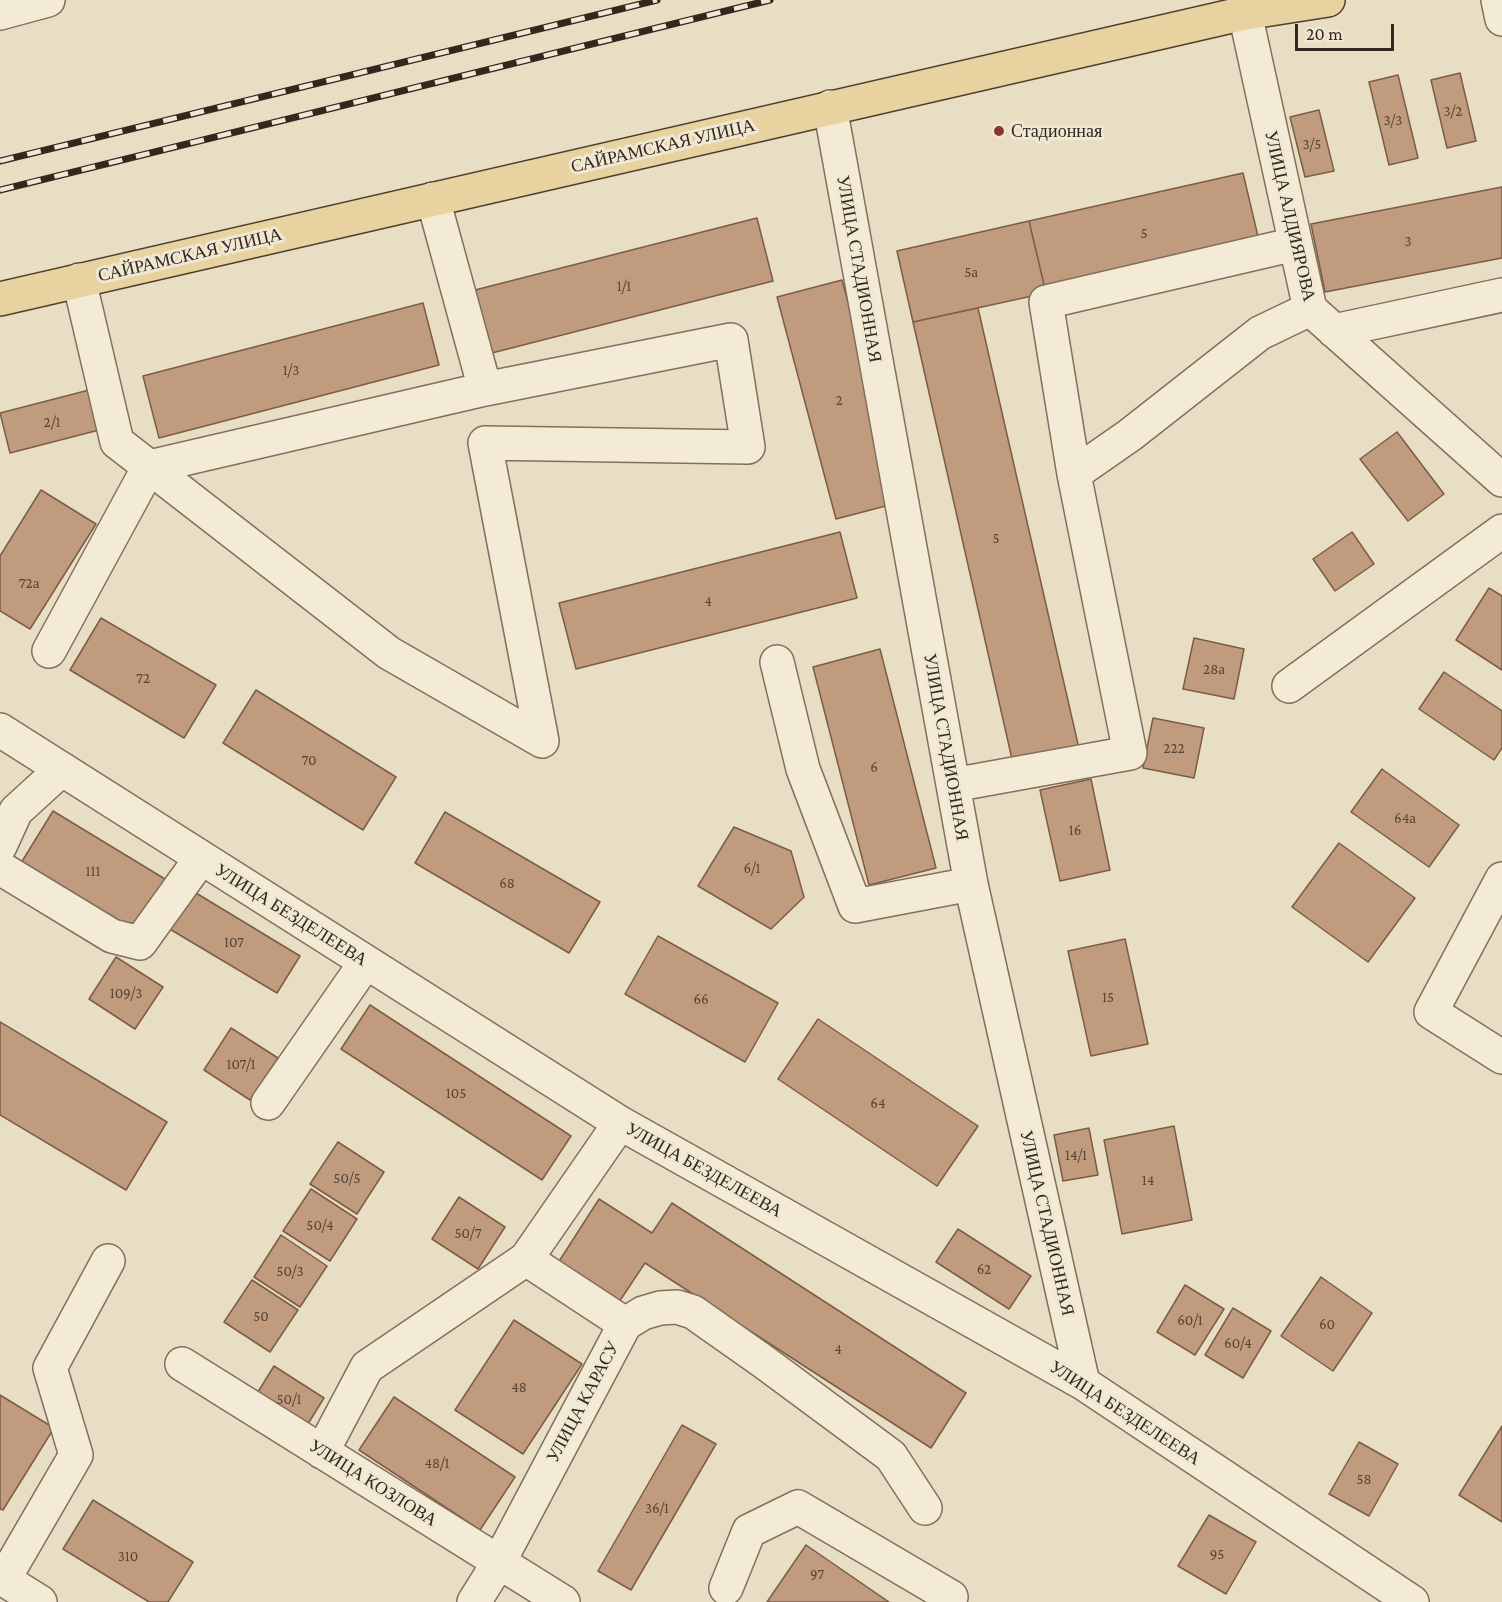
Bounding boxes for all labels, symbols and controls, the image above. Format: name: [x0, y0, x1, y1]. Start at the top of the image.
scale bar: [1298, 12, 1397, 50]
text: 20 m: [1306, 24, 1343, 44]
house number: 3/2: [1444, 102, 1462, 120]
house number: 3/3: [1384, 111, 1402, 129]
street label: САЙРАМСКАЯ УЛИЦА: [569, 114, 757, 178]
place label: Стадионная: [1011, 120, 1102, 142]
marker: Стадионная: [992, 124, 1006, 138]
street label: УЛИЦА АЛДИЯРОВА: [1260, 128, 1320, 304]
house number: 3/5: [1303, 135, 1321, 153]
street label: УЛИЦА СТАДИОННАЯ: [832, 174, 886, 364]
street label: САЙРАМСКАЯ УЛИЦА: [96, 223, 284, 287]
house number: 5: [1140, 224, 1148, 242]
house number: 3: [1404, 232, 1412, 250]
house number: 5а: [964, 263, 978, 281]
house number: 1/1: [617, 277, 631, 295]
house number: 1/3: [283, 361, 299, 379]
house number: 2: [835, 391, 843, 409]
house number: 2/1: [44, 413, 60, 431]
house number: 5: [992, 529, 1000, 547]
house number: 72а: [19, 574, 39, 592]
house number: 4: [704, 592, 712, 610]
street label: УЛИЦА СТАДИОННАЯ: [919, 652, 973, 842]
house number: 28а: [1203, 660, 1225, 678]
house number: 72: [136, 669, 150, 687]
house number: 222: [1163, 739, 1185, 757]
house number: 70: [301, 751, 317, 769]
house number: 6: [870, 758, 878, 776]
house number: 64а: [1394, 809, 1416, 827]
house number: 16: [1069, 821, 1081, 839]
street label: УЛИЦА БЕЗДЕЛЕЕВА: [211, 859, 371, 971]
house number: 6/1: [743, 859, 761, 877]
house number: 111: [86, 862, 100, 880]
house number: 68: [499, 874, 515, 892]
house number: 107: [224, 933, 244, 951]
house number: 109/3: [110, 984, 142, 1002]
house number: 15: [1102, 988, 1114, 1006]
house number: 66: [693, 990, 709, 1008]
house number: 107/1: [226, 1055, 256, 1073]
house number: 105: [446, 1084, 466, 1102]
house number: 64: [870, 1094, 886, 1112]
street label: УЛИЦА БЕЗДЕЛЕЕВА: [622, 1118, 786, 1222]
street label: УЛИЦА СТАДИОННАЯ: [1015, 1128, 1079, 1318]
house number: 14/1: [1065, 1146, 1087, 1164]
house number: 50/5: [333, 1169, 361, 1187]
house number: 14: [1142, 1171, 1154, 1189]
house number: 50/4: [306, 1216, 334, 1234]
house number: 50/7: [454, 1224, 482, 1242]
house number: 62: [977, 1260, 991, 1278]
house number: 50/3: [276, 1262, 304, 1280]
house number: 50: [253, 1307, 269, 1325]
house number: 60/1: [1177, 1311, 1203, 1329]
house number: 60: [1319, 1315, 1335, 1333]
house number: 60/4: [1224, 1334, 1252, 1352]
street label: УЛИЦА КАРАСУ: [542, 1337, 624, 1467]
house number: 4: [834, 1340, 842, 1358]
street label: УЛИЦА БЕЗДЕЛЕЕВА: [1045, 1356, 1205, 1470]
house number: 48: [511, 1378, 527, 1396]
house number: 50/1: [277, 1390, 301, 1408]
street label: УЛИЦА КОЗЛОВА: [305, 1435, 441, 1531]
house number: 48/1: [424, 1454, 450, 1472]
house number: 58: [1356, 1470, 1372, 1488]
house number: 36/1: [645, 1499, 669, 1517]
house number: 95: [1210, 1545, 1224, 1563]
house number: 310: [118, 1547, 138, 1565]
house number: 97: [810, 1565, 824, 1583]

